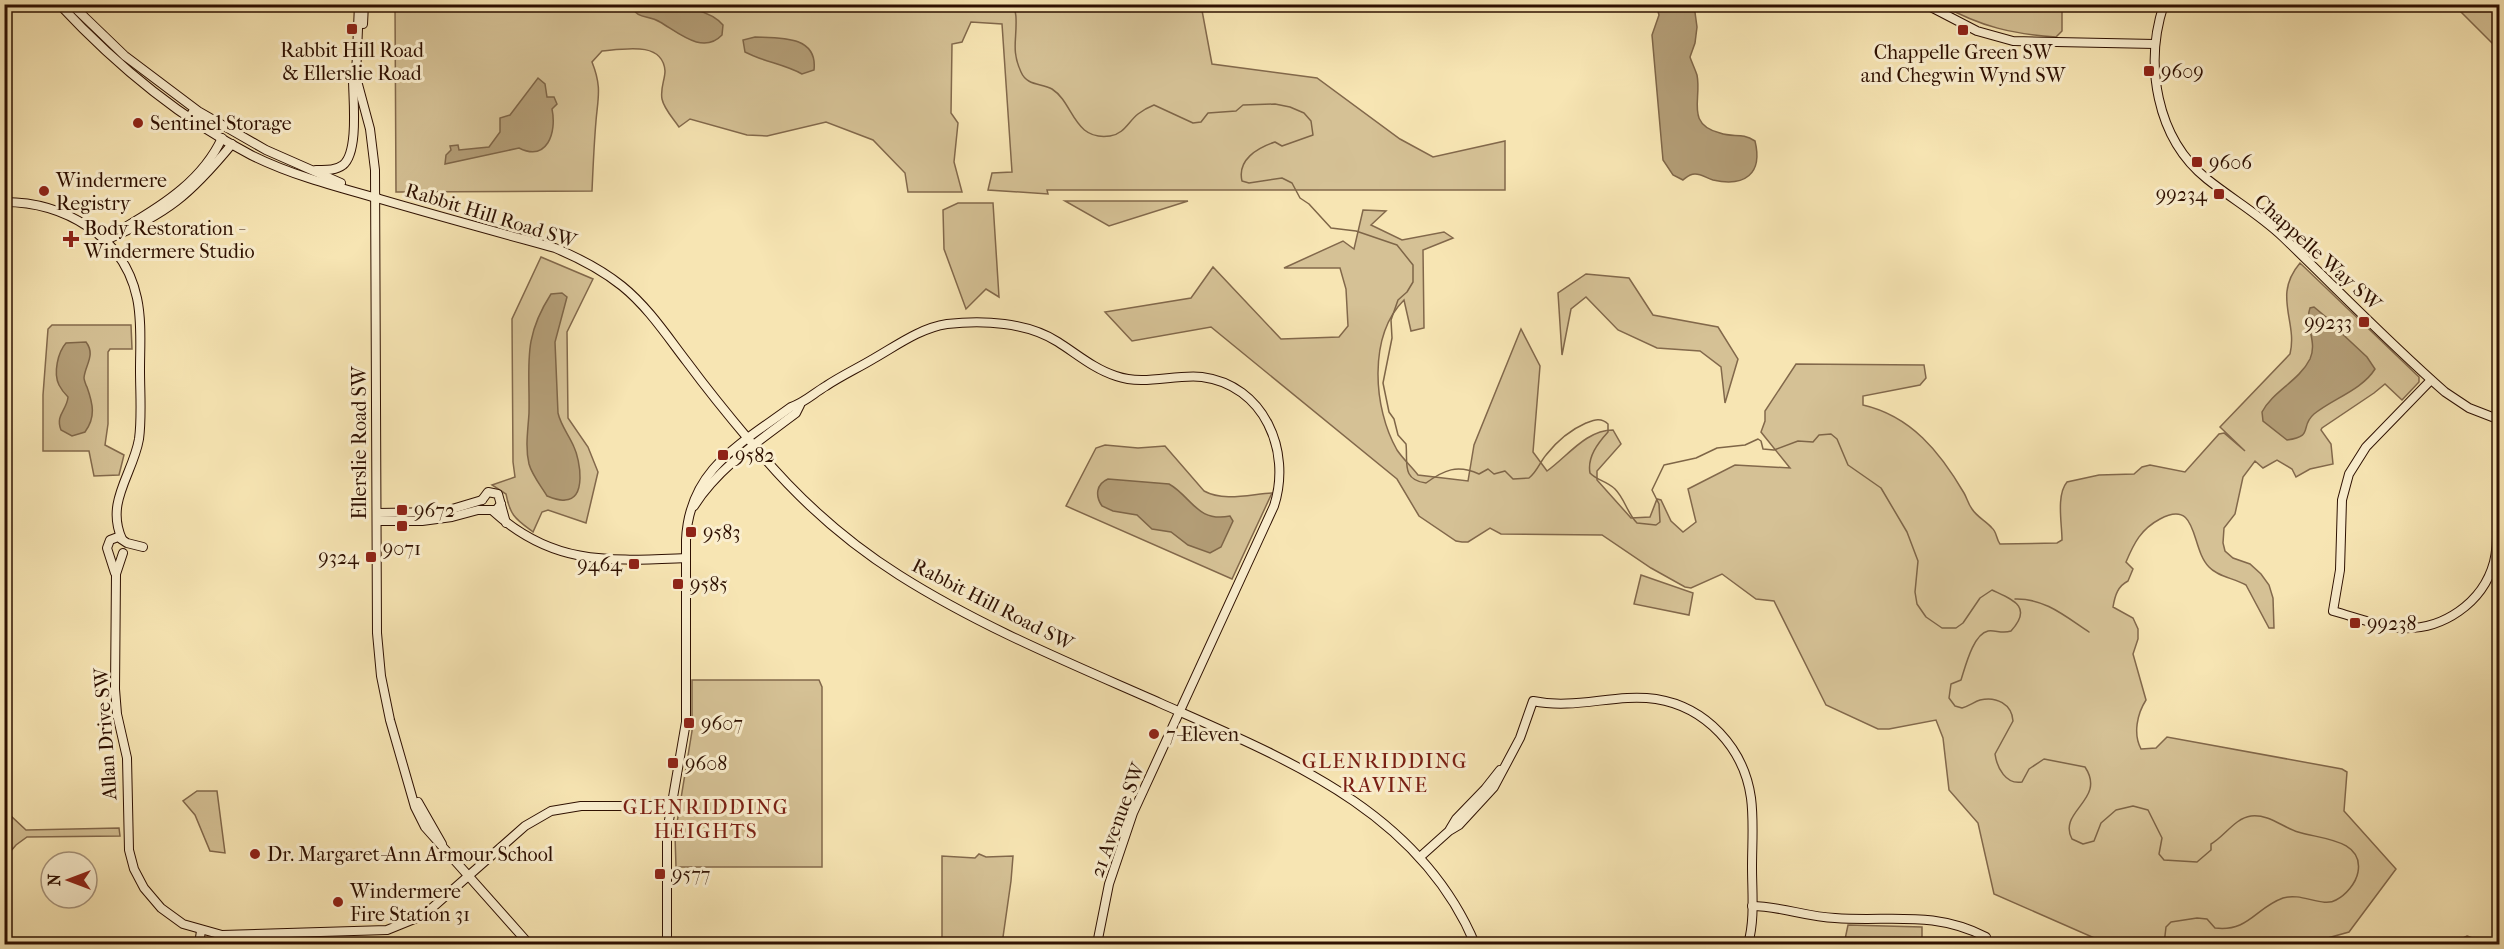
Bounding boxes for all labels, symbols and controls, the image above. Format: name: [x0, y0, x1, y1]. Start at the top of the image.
marker: Rabbit Hill Road & Ellerslie Road: [345, 22, 359, 36]
marker: Chappelle Green SW and Chegwin Wynd SW: [1956, 23, 1970, 37]
place label: Rabbit Hill Road & Ellerslie Road: [280, 39, 425, 85]
place label: Chappelle Green SW and Chegwin Wynd SW: [1861, 41, 2067, 87]
place label: 9609: [2161, 60, 2204, 83]
marker: 9609: [2142, 64, 2156, 78]
place label: Sentinel Storage: [150, 112, 292, 135]
marker: Sentinel Storage: [131, 116, 145, 130]
place label: 9606: [2209, 151, 2252, 174]
marker: 9606: [2190, 155, 2204, 169]
place label: Windermere Registry: [55, 169, 167, 215]
street label: Rabbit Hill Road SW: [402, 178, 581, 253]
place label: 99234: [2156, 183, 2208, 206]
marker: Windermere Registry: [37, 184, 51, 198]
marker: 99234: [2212, 187, 2226, 201]
street label: Chappelle Way SW: [2250, 189, 2387, 316]
place label: Body Restoration - Windermere Studio: [83, 217, 255, 263]
marker: Body Restoration - Windermere Studio: [62, 230, 80, 248]
place label: 99233: [2304, 311, 2352, 334]
marker: 99233: [2357, 315, 2371, 329]
street label: Ellerslie Road SW: [348, 365, 371, 520]
place label: 9582: [735, 444, 774, 467]
marker: 9582: [716, 448, 730, 462]
place label: 9672: [414, 499, 455, 522]
marker: 9672: [395, 503, 409, 517]
marker: 9071: [395, 519, 409, 533]
place label: 9583: [703, 521, 740, 544]
marker: 9583: [684, 525, 698, 539]
place label: 9071: [383, 537, 421, 560]
place label: 9324: [318, 546, 360, 569]
marker: 9324: [364, 550, 378, 564]
place label: 9464: [577, 553, 623, 576]
street label: Rabbit Hill Road SW: [908, 554, 1078, 656]
marker: 9464: [627, 557, 641, 571]
place label: 9585: [690, 573, 728, 596]
marker: 9585: [671, 577, 685, 591]
place label: 99238: [2367, 612, 2417, 635]
marker: 99238: [2348, 616, 2362, 630]
street label: Allan Drive SW: [89, 666, 122, 802]
place label: 9607: [701, 712, 743, 735]
marker: 9607: [682, 716, 696, 730]
place label: 7-Eleven: [1166, 723, 1240, 746]
marker: 7-Eleven: [1147, 727, 1161, 741]
district label: GLENRIDDING RAVINE: [1302, 749, 1468, 797]
place label: 9608: [685, 752, 727, 775]
marker: 9608: [666, 756, 680, 770]
street label: 21 Avenue SW: [1085, 759, 1150, 881]
district label: GLENRIDDING HEIGHTS: [623, 795, 789, 843]
place label: Dr. Margaret-Ann Armour School: [267, 843, 554, 866]
marker: Dr. Margaret-Ann Armour School: [248, 847, 262, 861]
north arrow: [39, 850, 99, 910]
place label: 9577: [672, 863, 711, 886]
marker: 9577: [653, 867, 667, 881]
text: N: [45, 873, 64, 886]
place label: Windermere Fire Station 31: [349, 880, 470, 926]
marker: Windermere Fire Station 31: [331, 895, 345, 909]

